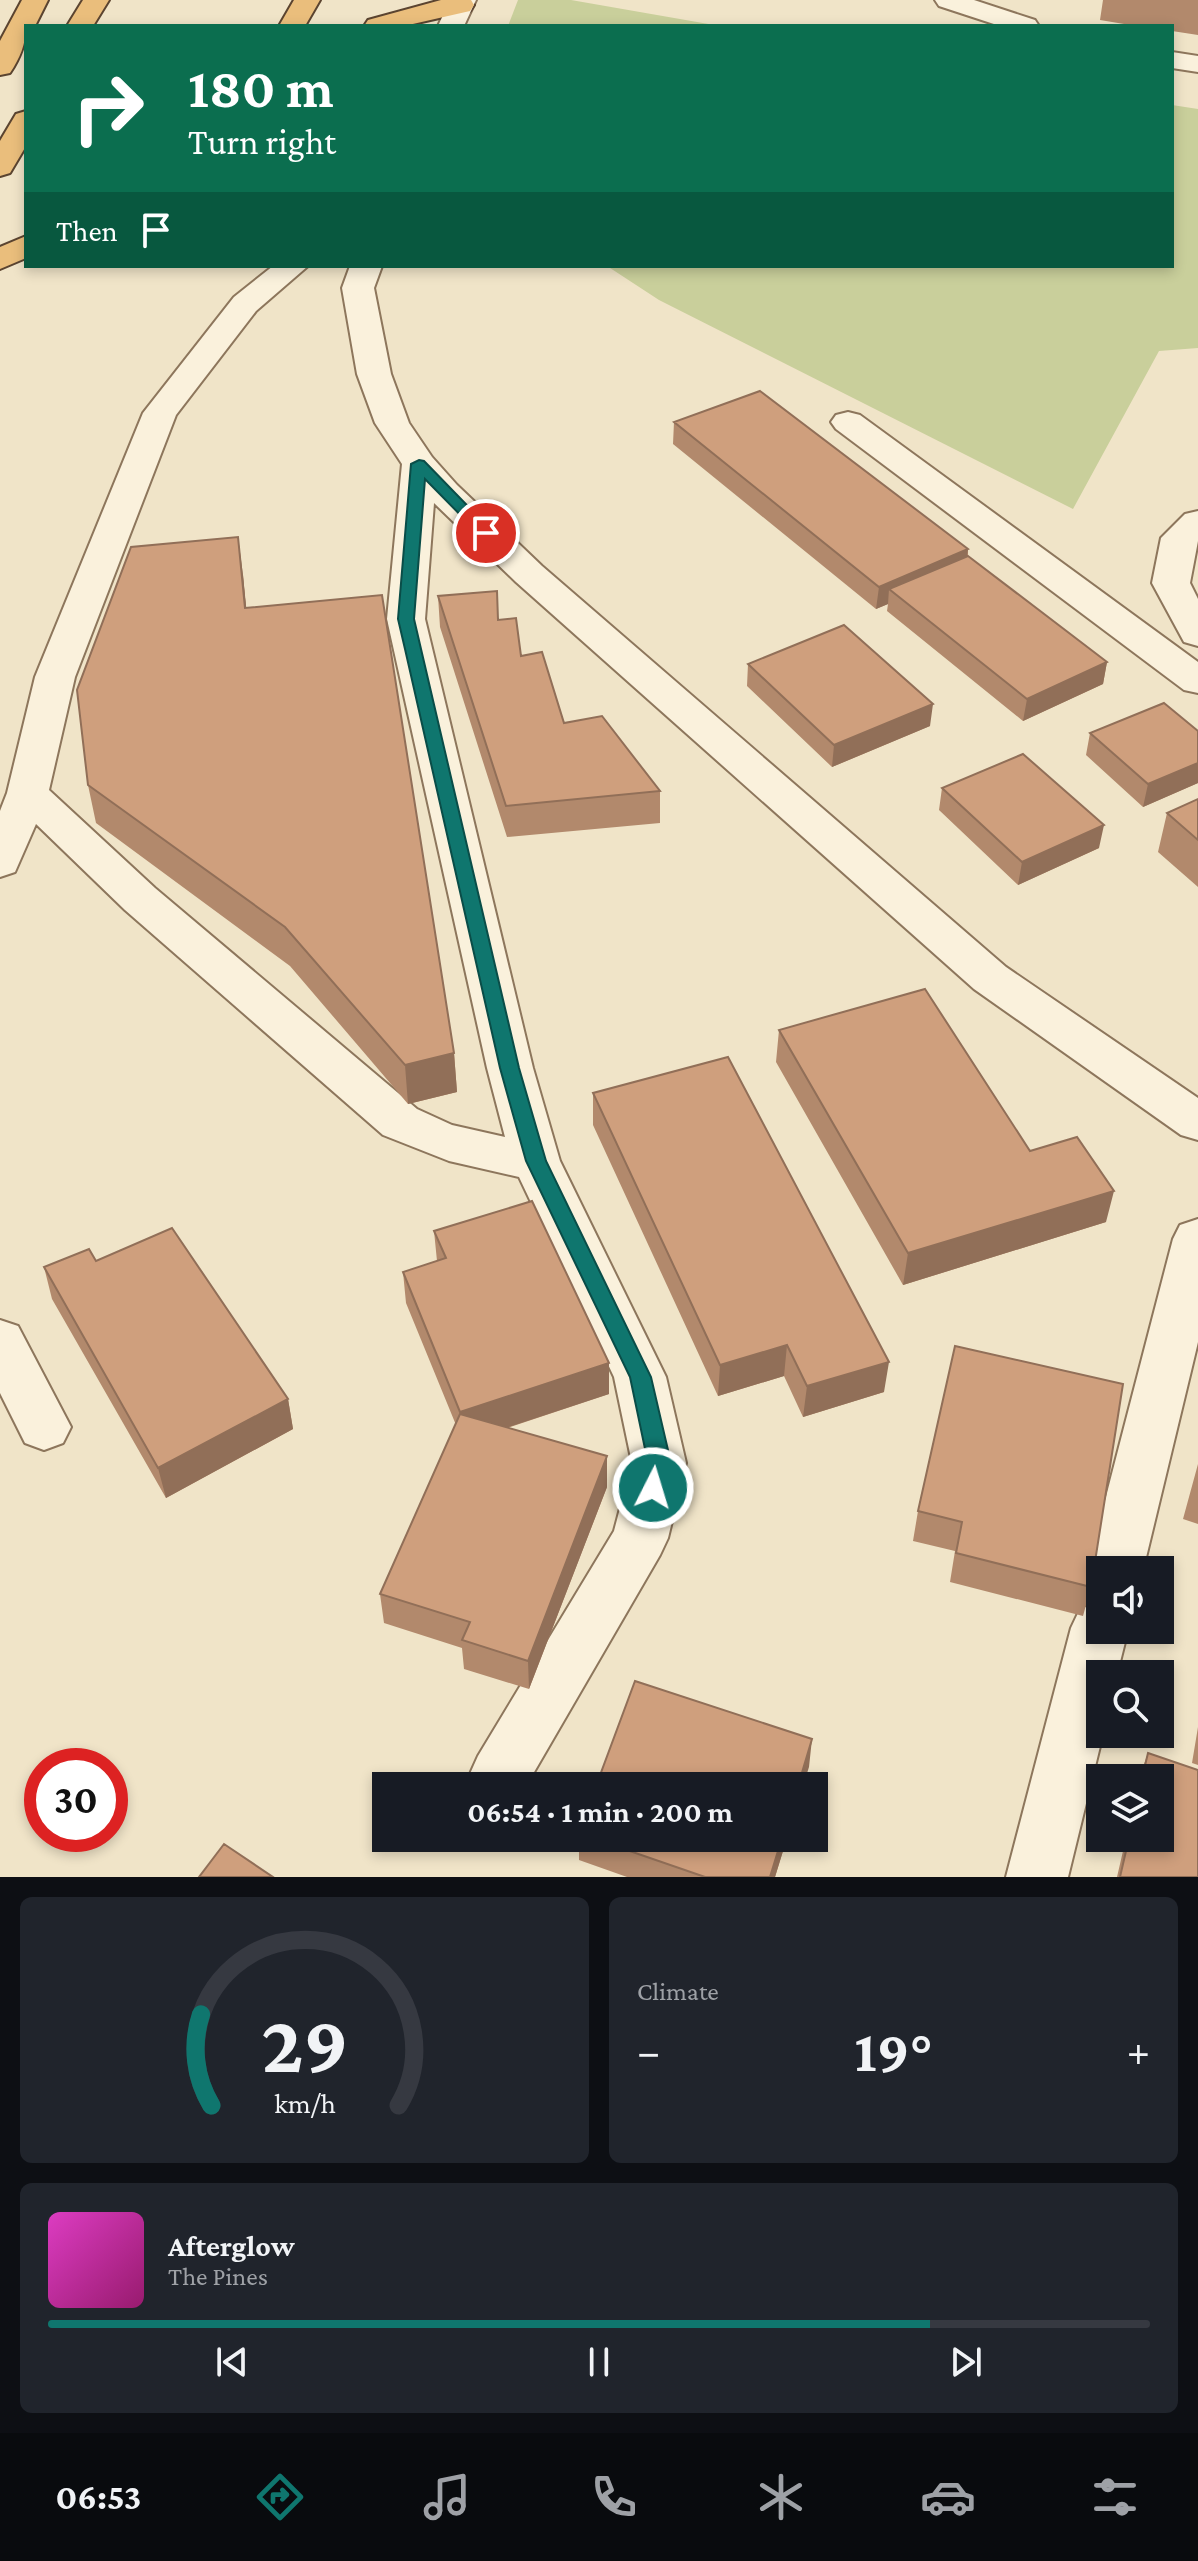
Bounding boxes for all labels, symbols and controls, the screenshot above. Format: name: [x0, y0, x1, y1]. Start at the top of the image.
icon: right: [56, 56, 160, 160]
text: 180 m: [188, 57, 334, 119]
text: Turn right: [188, 122, 336, 162]
icon: arrive: [134, 208, 178, 252]
text: Then: [56, 214, 118, 247]
pin: [452, 499, 520, 567]
icon: arrive: [464, 511, 508, 555]
position arrow: [611, 1446, 695, 1530]
map controls: [1086, 1556, 1174, 1852]
button: sound: [1086, 1556, 1174, 1644]
button: search: [1086, 1660, 1174, 1748]
speed limit sign: 30: [24, 1748, 128, 1852]
button: layers: [1086, 1764, 1174, 1852]
text: 06:54 · 1 min · 200 m: [467, 1795, 733, 1828]
text: Climate: [637, 1977, 719, 2006]
text: 29: [261, 1997, 348, 2090]
text: 19°: [854, 2017, 933, 2084]
text: −: [637, 2027, 660, 2075]
text: +: [1127, 2027, 1150, 2075]
text: km/h: [274, 2087, 335, 2119]
text: Afterglow: [168, 2229, 295, 2262]
text: The Pines: [168, 2262, 268, 2291]
icon: previous: [210, 2340, 254, 2384]
icon: pause: [577, 2340, 621, 2384]
icon: next: [944, 2340, 988, 2384]
icon: directions: [252, 2469, 308, 2525]
icon: music: [419, 2469, 475, 2525]
icon: phone: [586, 2469, 642, 2525]
icon: climate: [753, 2469, 809, 2525]
icon: car: [920, 2469, 976, 2525]
icon: filters: [1087, 2469, 1143, 2525]
text: 06:53: [55, 2477, 141, 2517]

